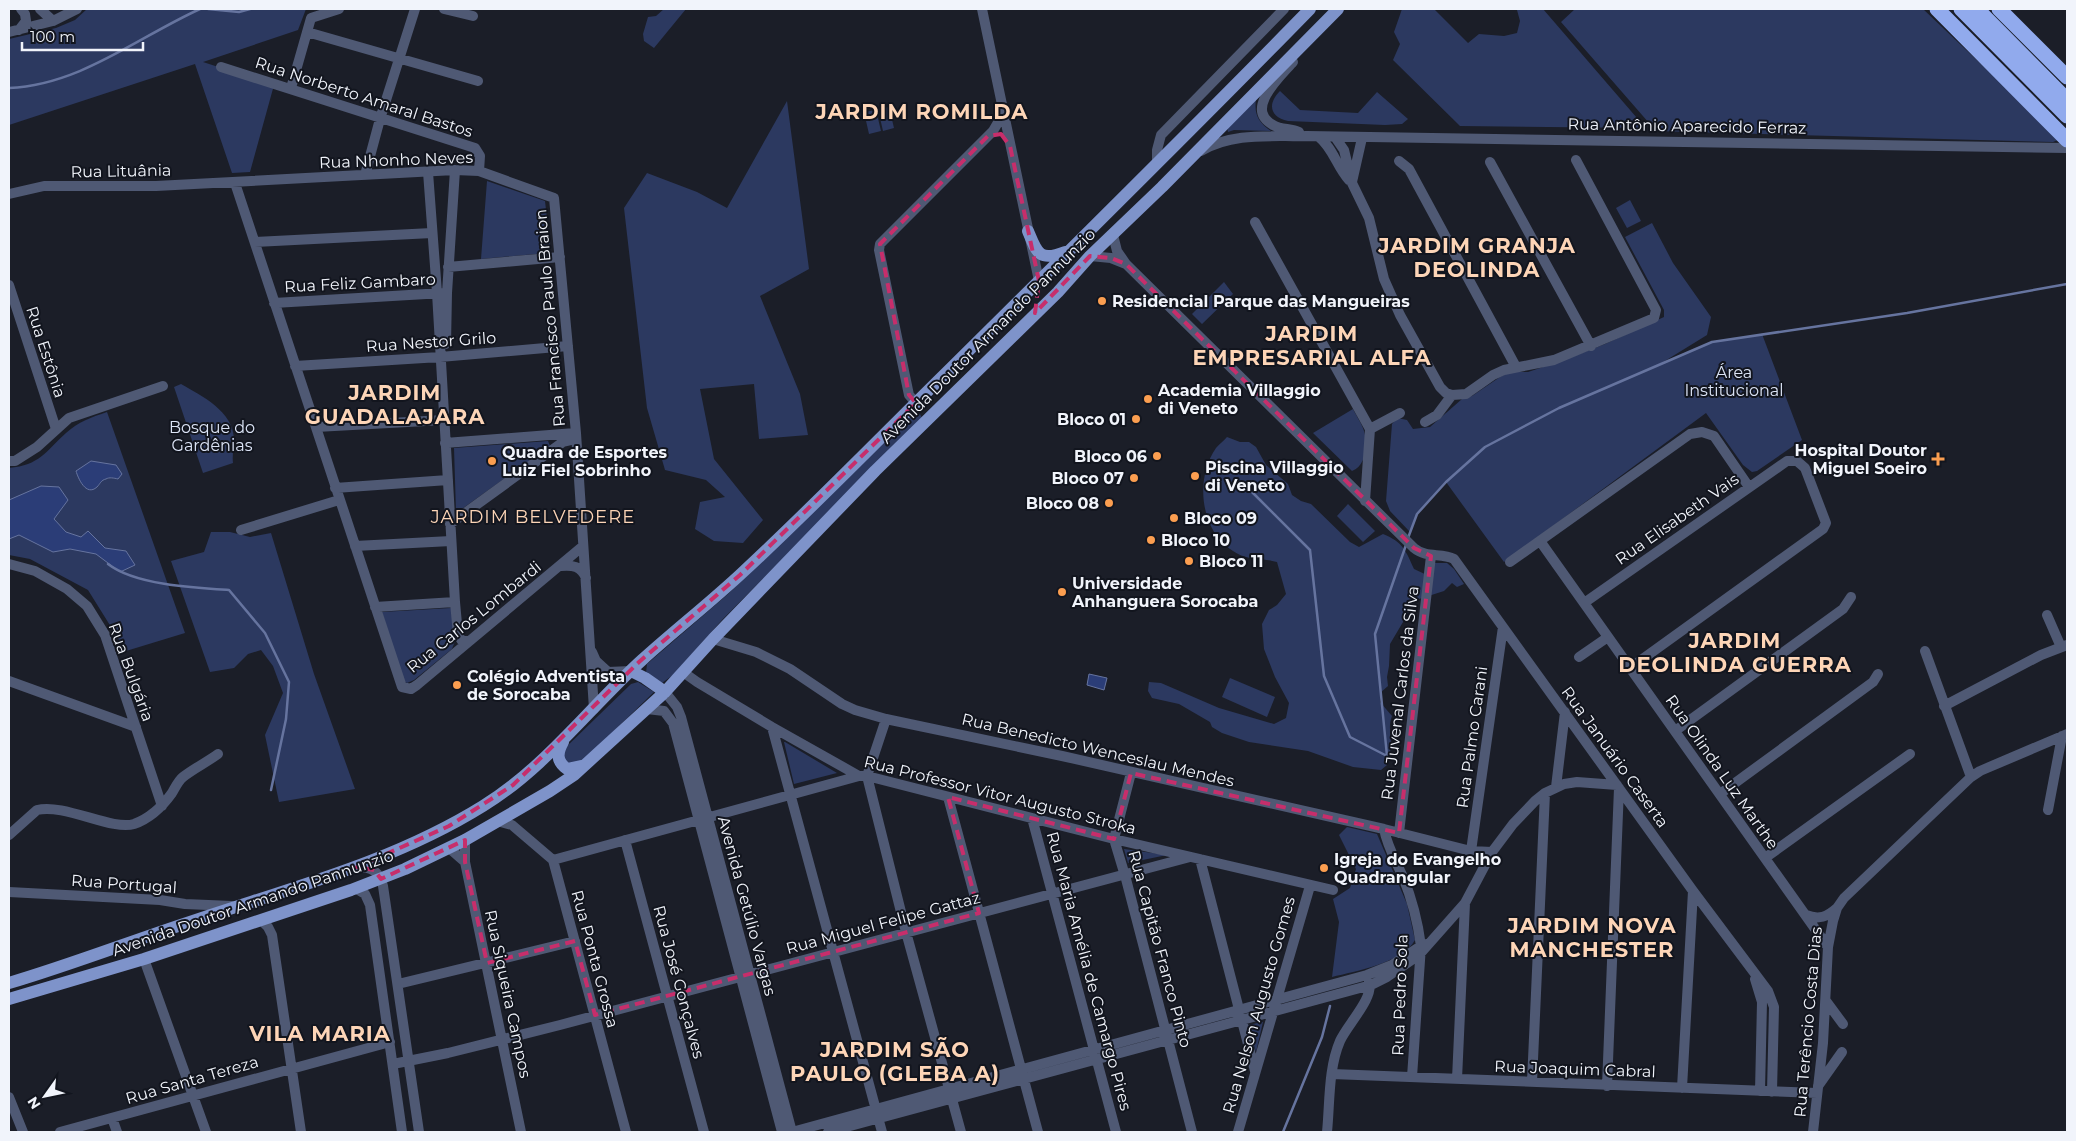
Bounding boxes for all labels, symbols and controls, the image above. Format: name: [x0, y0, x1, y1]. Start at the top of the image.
scale bar: [22, 20, 144, 52]
text: 100 m: [30, 27, 75, 46]
street label: Rua Norberto Amaral Bastos: [253, 53, 475, 141]
district label: JARDIM ROMILDA: [815, 99, 1028, 124]
street label: Rua Antônio Aparecido Ferraz: [1567, 114, 1807, 138]
street label: Rua Nhonho Neves: [319, 148, 474, 172]
street label: Rua Lituânia: [70, 161, 172, 181]
street label: Rua Francisco Paulo Braion: [531, 208, 569, 428]
street label: Avenida Doutor Armando Pannunzio: [877, 225, 1099, 447]
district label: JARDIM GRANJA DEOLINDA: [1377, 233, 1576, 282]
street label: Rua Feliz Gambaro: [284, 270, 436, 296]
place label: Residencial Parque das Mangueiras: [1112, 292, 1410, 311]
marker: Residencial Parque das Mangueiras: [1096, 295, 1108, 307]
street label: Rua Estônia: [22, 304, 70, 400]
district label: JARDIM EMPRESARIAL ALFA: [1192, 321, 1432, 370]
street label: Rua Nestor Grilo: [365, 328, 497, 356]
park label: Área Institucional: [1684, 363, 1784, 400]
district label: JARDIM GUADALAJARA: [305, 380, 485, 429]
place label: Academia Villaggio di Veneto: [1157, 381, 1321, 418]
marker: Academia Villaggio di Veneto: [1142, 393, 1154, 405]
place label: Bloco 01: [1057, 410, 1126, 429]
marker: Bloco 01: [1130, 413, 1142, 425]
park label: Bosque do Gardênias: [169, 418, 255, 455]
place label: Hospital Doutor Miguel Soeiro: [1795, 441, 1927, 478]
place label: Quadra de Esportes Luiz Fiel Sobrinho: [502, 443, 667, 480]
place label: Bloco 06: [1074, 447, 1147, 466]
marker: Bloco 06: [1151, 450, 1163, 462]
marker: Hospital Doutor Miguel Soeiro: [1931, 452, 1945, 466]
marker: Quadra de Esportes Luiz Fiel Sobrinho: [486, 455, 498, 467]
place label: Piscina Villaggio di Veneto: [1205, 458, 1344, 495]
place label: Bloco 07: [1051, 469, 1124, 488]
street label: Rua Elisabeth Vais: [1612, 469, 1743, 569]
marker: Piscina Villaggio di Veneto: [1189, 470, 1201, 482]
marker: Bloco 07: [1128, 472, 1140, 484]
place label: Bloco 08: [1026, 494, 1099, 513]
marker: Bloco 08: [1103, 497, 1115, 509]
district label: JARDIM BELVEDERE: [430, 506, 635, 528]
place label: Bloco 09: [1184, 509, 1257, 528]
marker: Bloco 09: [1168, 512, 1180, 524]
place label: Bloco 10: [1161, 531, 1230, 550]
marker: Bloco 10: [1145, 534, 1157, 546]
place label: Bloco 11: [1199, 552, 1263, 571]
marker: Bloco 11: [1183, 555, 1195, 567]
street label: Rua Carlos Lombardi: [403, 557, 545, 677]
place label: Universidade Anhanguera Sorocaba: [1071, 574, 1258, 611]
street label: Rua Juvenal Carlos da Silva: [1377, 585, 1423, 801]
marker: Universidade Anhanguera Sorocaba: [1056, 586, 1068, 598]
street label: Rua Bulgária: [104, 620, 158, 724]
district label: JARDIM DEOLINDA GUERRA: [1618, 628, 1852, 677]
street label: Rua Palmo Carani: [1453, 665, 1491, 809]
place label: Colégio Adventista de Sorocaba: [467, 667, 625, 704]
marker: Colégio Adventista de Sorocaba: [451, 679, 463, 691]
street label: Rua Januário Caserta: [1557, 683, 1673, 831]
street label: Rua Olinda Luz Marthe: [1661, 691, 1783, 853]
street label: Rua Benedicto Wenceslau Mendes: [960, 709, 1236, 791]
street label: Rua Professor Vitor Augusto Stroka: [862, 752, 1138, 838]
street label: Avenida Getúlio Vargas: [714, 814, 780, 998]
street label: Rua Maria Amélia de Camargo Pires: [1043, 829, 1135, 1113]
street label: Avenida Doutor Armando Pannunzio: [110, 846, 396, 960]
street label: Rua Capitão Franco Pinto: [1125, 848, 1195, 1050]
place label: Igreja do Evangelho Quadrangular: [1334, 850, 1501, 887]
marker: Igreja do Evangelho Quadrangular: [1318, 862, 1330, 874]
street label: Rua Portugal: [71, 871, 177, 897]
street label: Rua Ponta Grossa: [568, 888, 622, 1030]
street label: Rua Miguel Felipe Gattaz: [784, 888, 982, 958]
street label: Rua Nelson Augusto Gomes: [1219, 894, 1299, 1116]
street label: Rua José Gonçalves: [649, 903, 709, 1061]
street label: Rua Siqueira Campos: [481, 908, 535, 1080]
district label: JARDIM NOVA MANCHESTER: [1507, 913, 1676, 962]
street label: Rua Terêncio Costa Dias: [1790, 926, 1826, 1118]
street label: Rua Pedro Sola: [1388, 934, 1412, 1056]
district label: VILA MARIA: [248, 1021, 391, 1046]
district label: JARDIM SÃO PAULO (GLEBA A): [790, 1037, 1000, 1086]
street label: Rua Santa Tereza: [123, 1052, 261, 1108]
street label: Rua Joaquim Cabral: [1494, 1057, 1656, 1081]
north arrow: [20, 1071, 70, 1121]
text: N: [23, 1093, 45, 1113]

